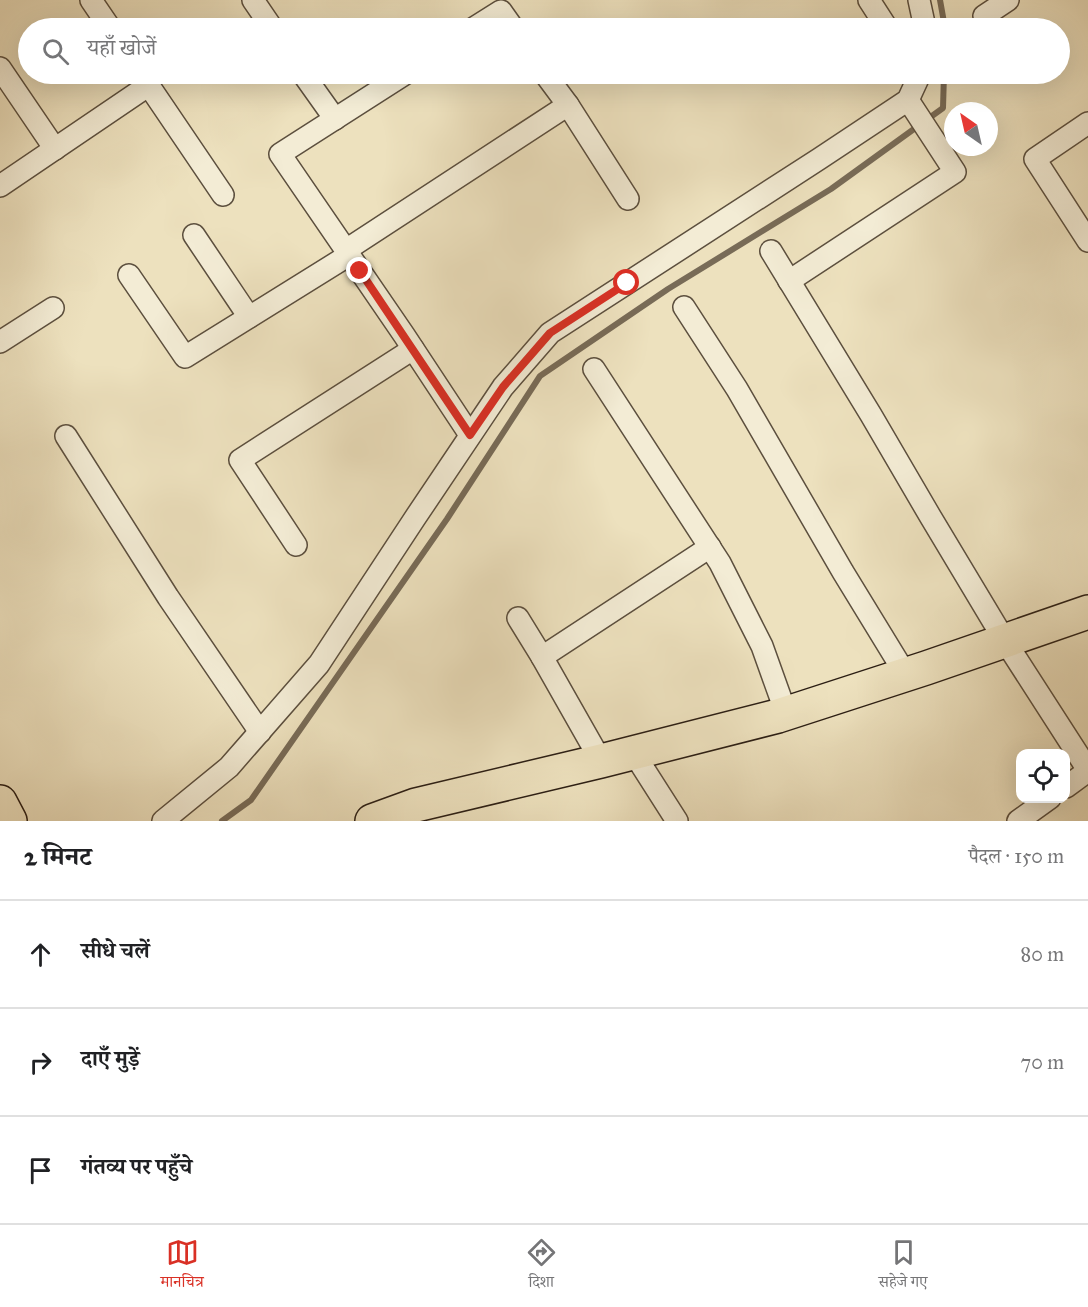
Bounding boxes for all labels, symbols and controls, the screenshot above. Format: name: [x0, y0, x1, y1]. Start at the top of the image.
search box: [18, 18, 1070, 84]
text: यहाँ खोजें: [87, 34, 156, 61]
icon: search: [39, 35, 72, 68]
north arrow: [944, 102, 998, 156]
route end: [346, 257, 372, 283]
route start: [613, 269, 639, 295]
map controls: [1016, 749, 1070, 803]
button: locate: [1016, 749, 1070, 803]
text: 2 मिनट: [24, 840, 92, 872]
text: पैदल · 150 m: [969, 844, 1064, 868]
text: सीधे चलें: [81, 937, 150, 964]
icon: ahead: [24, 938, 57, 971]
text: 80 m: [1021, 942, 1064, 966]
text: दाएँ मुड़ें: [81, 1045, 140, 1072]
icon: right: [24, 1046, 57, 1079]
text: 70 m: [1021, 1050, 1064, 1074]
text: गंतव्य पर पहुँचे: [81, 1153, 192, 1180]
icon: arrive: [24, 1154, 57, 1187]
tab: मानचित्र: [160, 1236, 204, 1297]
tab: दिशा: [525, 1236, 558, 1297]
tab: सहेजे गए: [879, 1236, 928, 1297]

